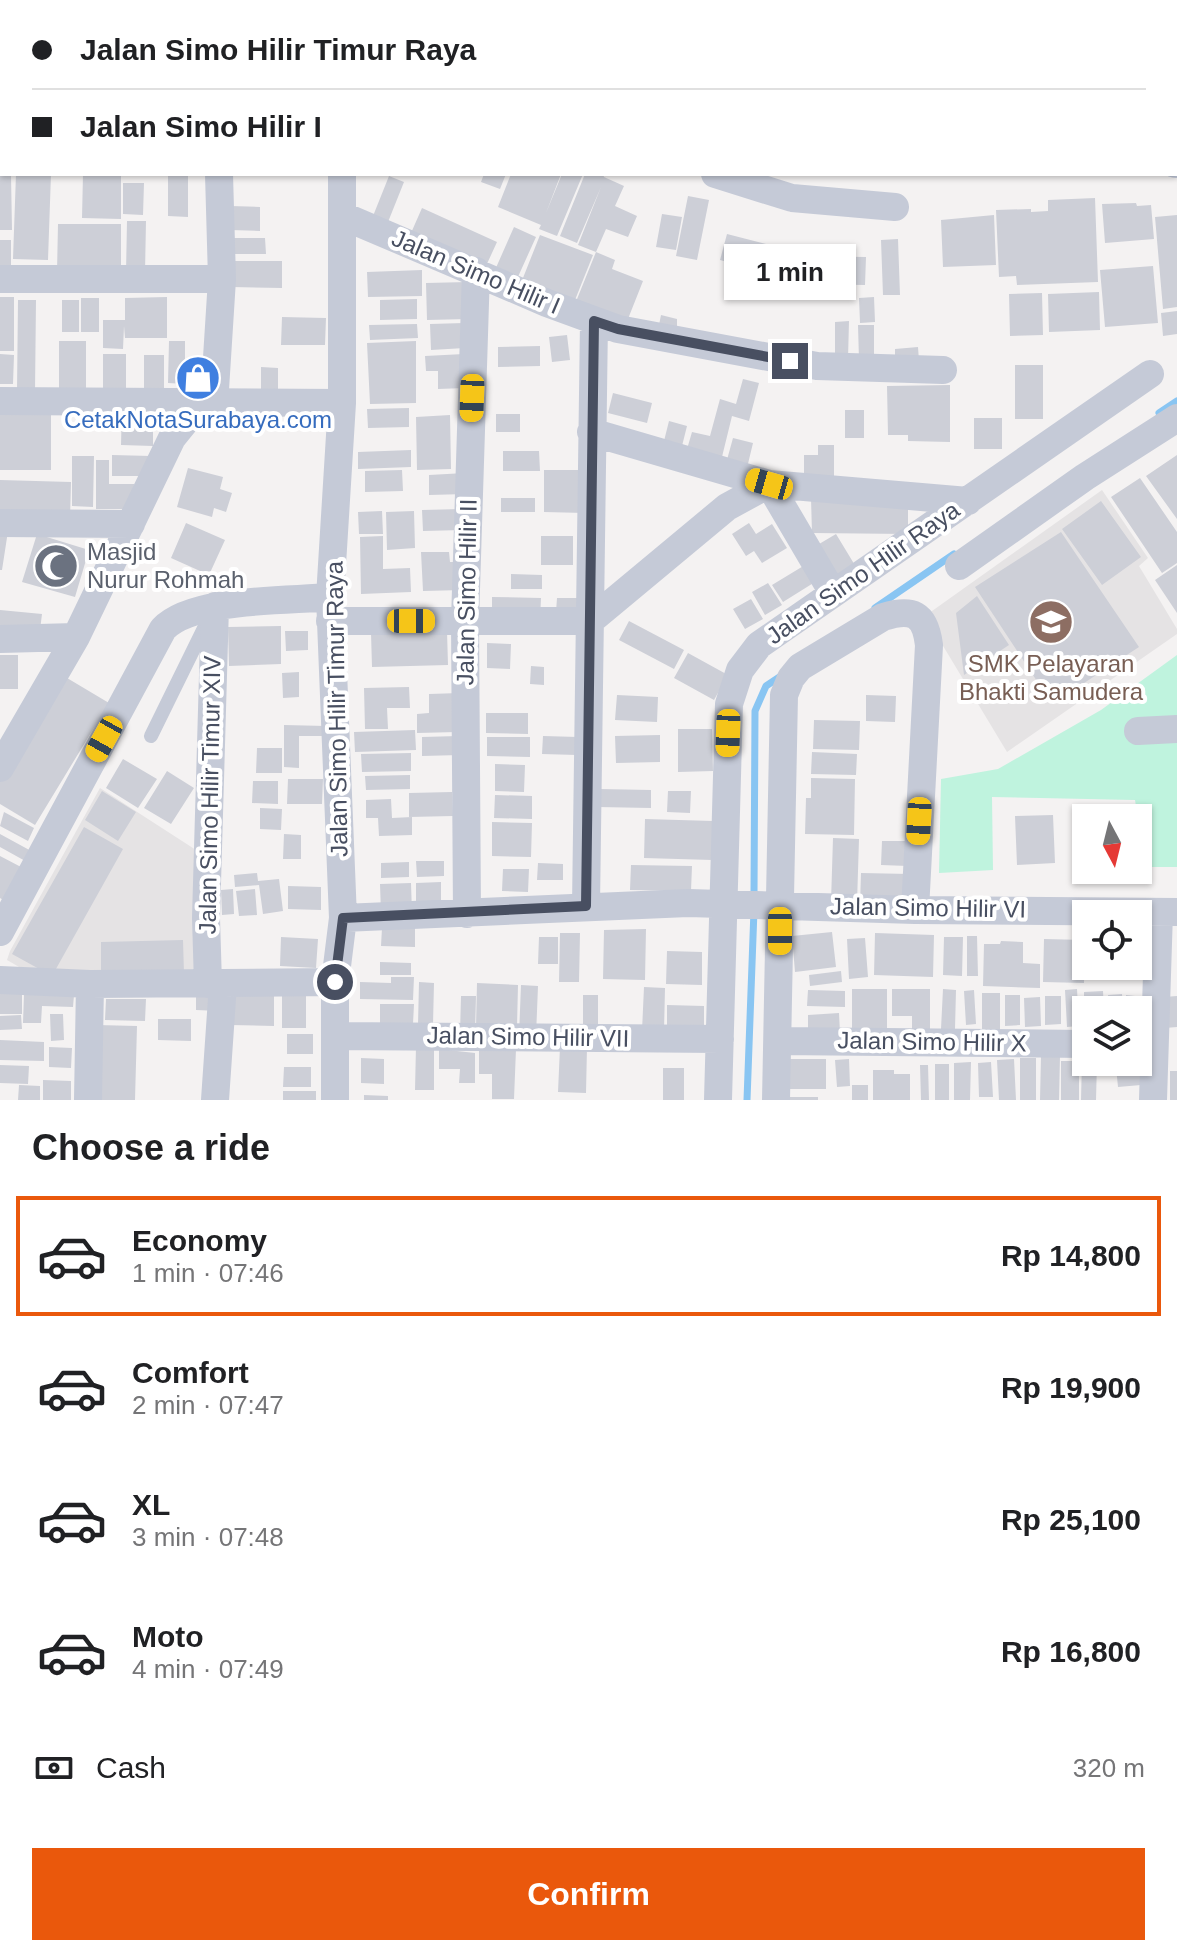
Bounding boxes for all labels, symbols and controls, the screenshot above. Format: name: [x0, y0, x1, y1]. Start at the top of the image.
text: Jalan Simo Hilir Timur Raya: [80, 33, 476, 66]
text: Jalan Simo Hilir I: [80, 110, 322, 143]
street label: Jalan Simo Hilir I: [388, 224, 564, 319]
callout: 1 min: [724, 245, 856, 301]
text: 1 min: [756, 257, 824, 287]
route end: [772, 343, 808, 379]
shop icon: CetakNotaSurabaya.com: [174, 354, 222, 402]
car: [459, 374, 485, 422]
place label: CetakNotaSurabaya.com: [64, 406, 332, 433]
car: [743, 466, 795, 502]
street label: Jalan Simo Hilir Raya: [761, 495, 965, 649]
street label: Jalan Simo Hilir II: [451, 498, 482, 686]
place label: Masjid Nurur Rohmah: [87, 538, 244, 593]
mosque icon: Masjid Nurur Rohmah: [32, 542, 80, 590]
street label: Jalan Simo Hilir Timur Raya: [320, 560, 353, 857]
school or university icon: SMK Pelayaran Bhakti Samudera: [1027, 598, 1075, 646]
car: [387, 609, 435, 633]
place label: SMK Pelayaran Bhakti Samudera: [959, 650, 1144, 705]
street label: Jalan Simo Hilir Timur XIV: [194, 655, 225, 935]
car: [715, 709, 741, 757]
car: [82, 712, 126, 766]
car: [906, 796, 932, 846]
north arrow: [1072, 804, 1152, 884]
map controls: [1072, 804, 1152, 1076]
street label: Jalan Simo Hilir VI: [830, 892, 1026, 923]
button: locate: [1072, 900, 1152, 980]
car: [768, 907, 792, 955]
route start: [317, 964, 353, 1000]
button: layers: [1072, 996, 1152, 1076]
street label: Jalan Simo Hilir VII: [426, 1021, 630, 1052]
street label: Jalan Simo Hilir X: [837, 1026, 1027, 1057]
text: Choose a ride: [32, 1127, 270, 1168]
icon: car: [36, 1220, 108, 1292]
text: Economy: [132, 1224, 267, 1257]
text: Rp 14,800: [1001, 1239, 1141, 1272]
text: 1 min · 07:46: [132, 1258, 284, 1288]
icon: car: [36, 1352, 108, 1424]
text: Comfort: [132, 1356, 249, 1389]
text: Rp 19,900: [1001, 1371, 1141, 1404]
text: 2 min · 07:47: [132, 1390, 284, 1420]
icon: car: [36, 1484, 108, 1556]
text: XL: [132, 1488, 170, 1521]
text: Rp 25,100: [1001, 1503, 1141, 1536]
text: 3 min · 07:48: [132, 1522, 284, 1552]
icon: car: [36, 1616, 108, 1688]
text: Moto: [132, 1620, 204, 1653]
text: Rp 16,800: [1001, 1635, 1141, 1668]
text: 4 min · 07:49: [132, 1654, 284, 1684]
icon: cash: [32, 1746, 76, 1790]
text: Cash: [96, 1751, 166, 1784]
text: 320 m: [1073, 1753, 1145, 1783]
button: Confirm: [32, 1848, 1145, 1940]

